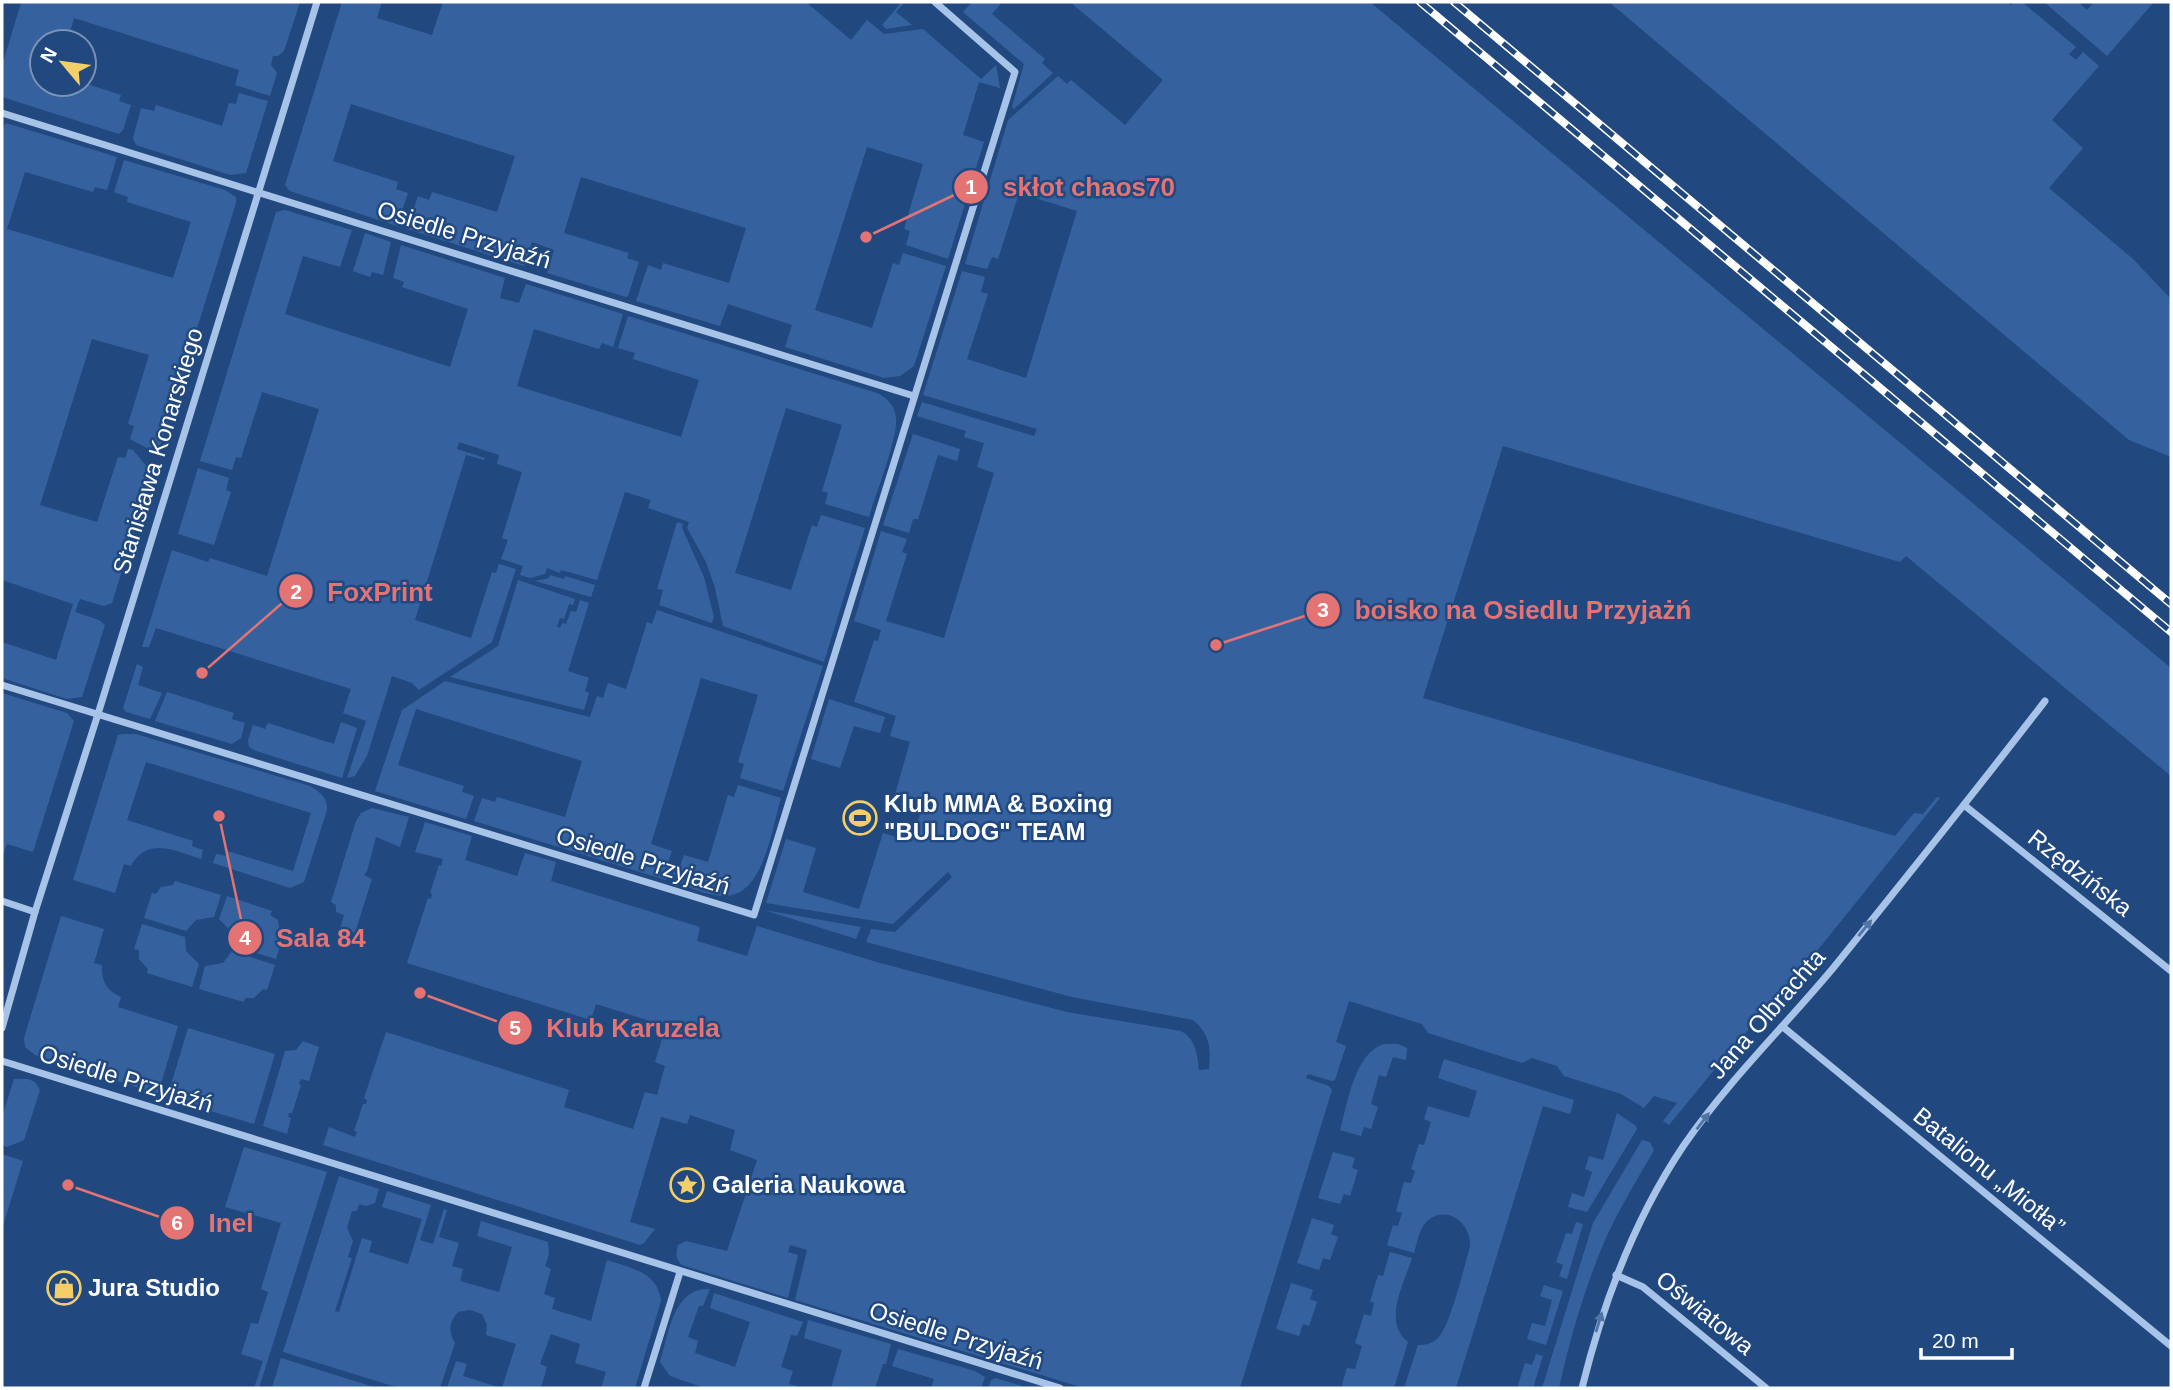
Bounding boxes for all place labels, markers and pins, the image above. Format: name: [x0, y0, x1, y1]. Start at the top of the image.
callout: skłot chaos70: [954, 163, 1189, 210]
callout: FoxPrint: [279, 568, 447, 615]
callout: boisko na Osiedlu Przyjażń: [1305, 587, 1705, 634]
place label: Klub MMA & Boxing "BULDOG" TEAM: [884, 790, 1112, 845]
sports icon: Klub MMA & Boxing "BULDOG" TEAM: [841, 799, 879, 837]
callout: Sala 84: [227, 914, 380, 961]
callout: Klub Karuzela: [498, 1004, 734, 1051]
place icon: Galeria Naukowa: [668, 1166, 706, 1204]
place label: Galeria Naukowa: [712, 1171, 906, 1198]
callout: Inel: [159, 1199, 267, 1246]
shop icon: Jura Studio: [45, 1269, 83, 1307]
place label: Jura Studio: [88, 1274, 220, 1301]

